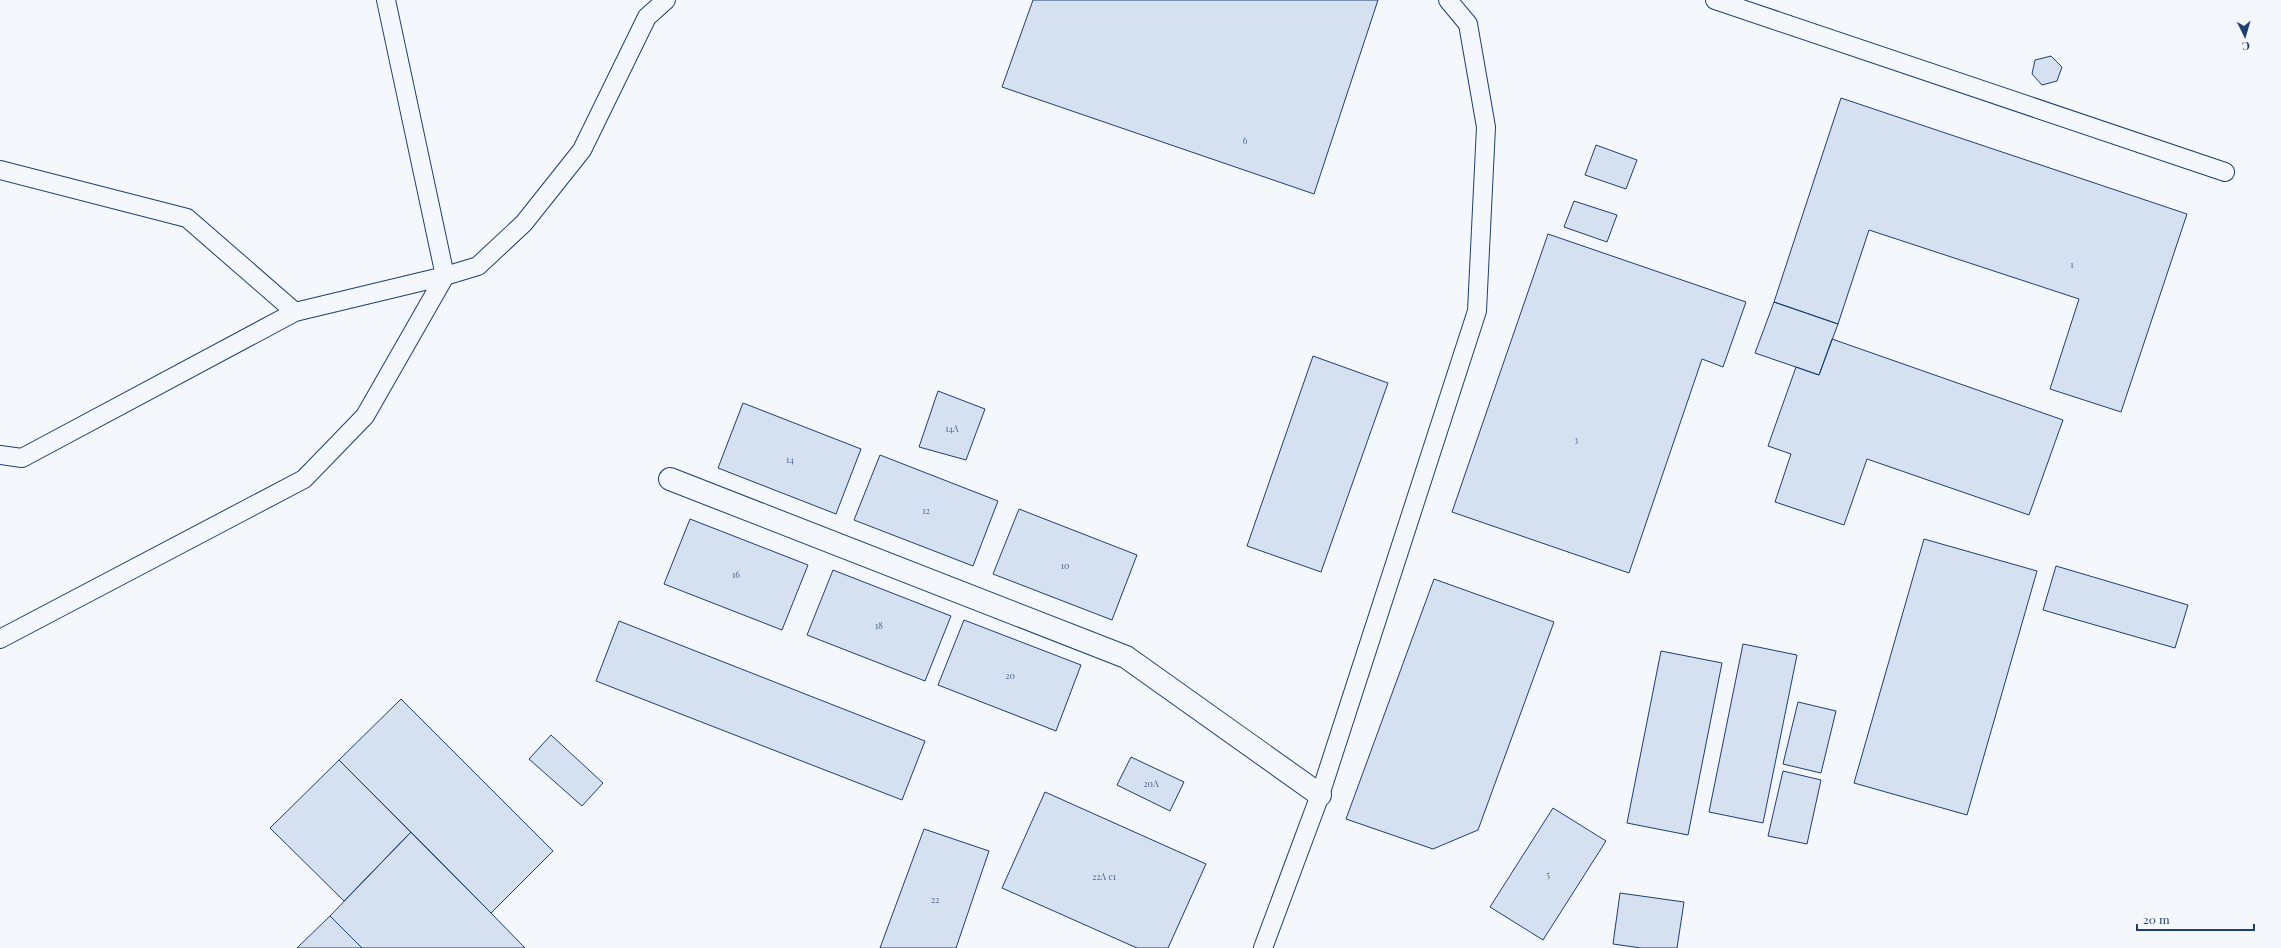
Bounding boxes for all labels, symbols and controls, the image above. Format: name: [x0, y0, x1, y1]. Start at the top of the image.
north arrow: [2225, 16, 2265, 56]
text: С: [2241, 39, 2250, 54]
house number: 6: [1243, 134, 1248, 146]
house number: 1: [2070, 258, 2074, 270]
house number: 14А: [945, 422, 959, 434]
house number: 3: [1574, 433, 1578, 445]
house number: 14: [786, 453, 794, 465]
house number: 12: [922, 504, 930, 516]
house number: 10: [1061, 559, 1069, 571]
house number: 16: [732, 568, 740, 580]
house number: 18: [875, 619, 883, 631]
house number: 20: [1005, 669, 1015, 681]
house number: 20А: [1143, 777, 1159, 789]
house number: 5: [1546, 868, 1550, 880]
house number: 22А с1: [1092, 870, 1117, 882]
house number: 22: [931, 893, 939, 905]
scale bar: [2137, 906, 2254, 932]
text: 20 m: [2143, 911, 2170, 927]

